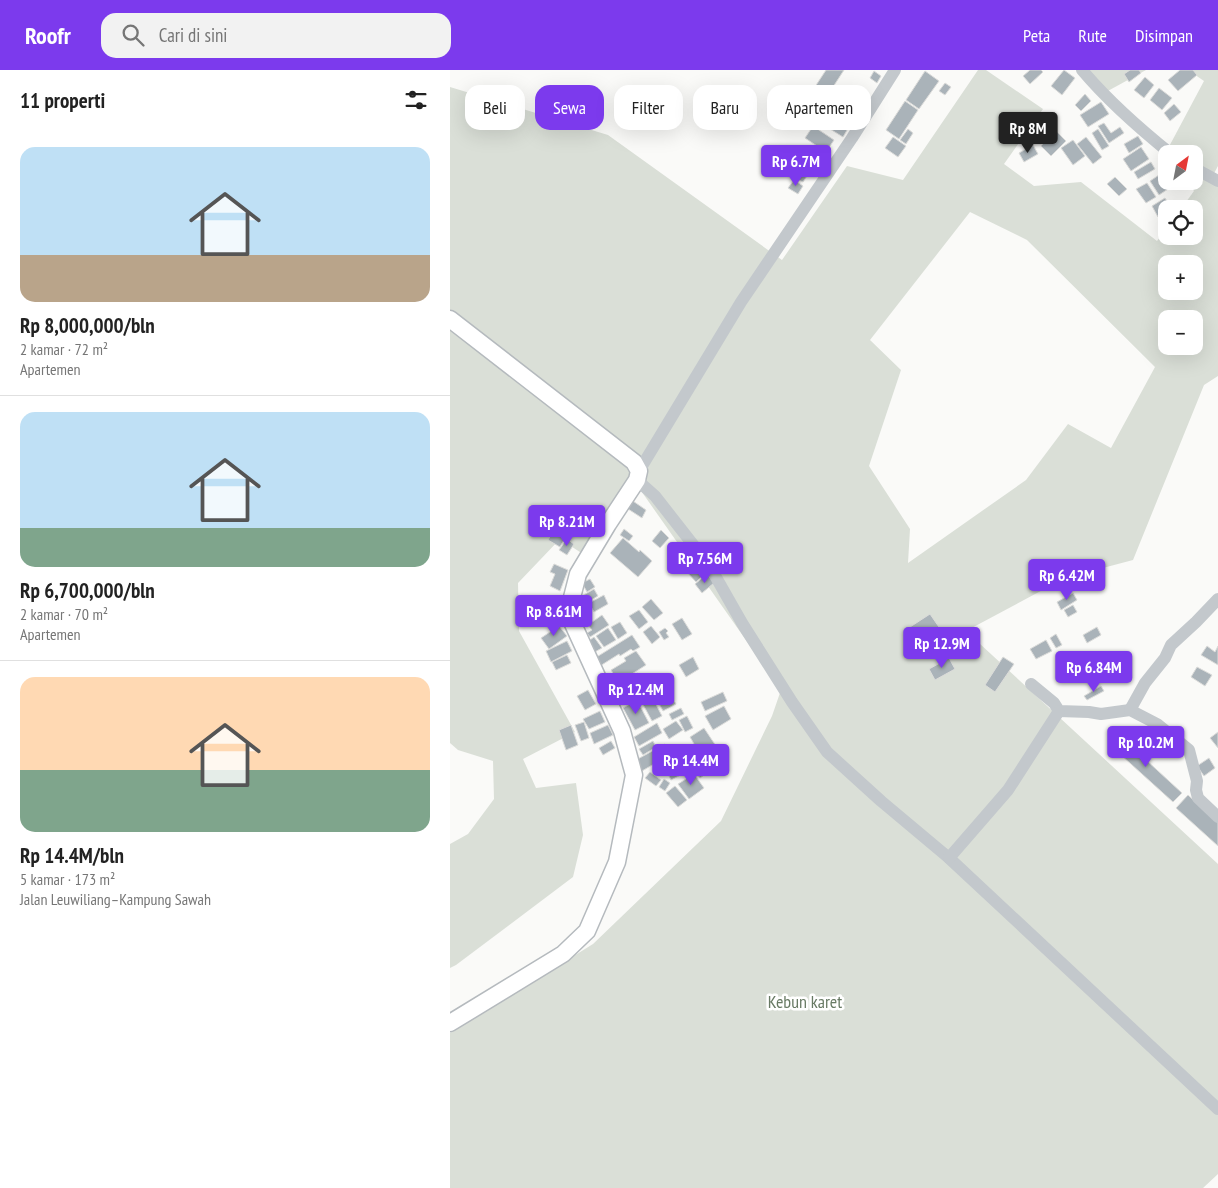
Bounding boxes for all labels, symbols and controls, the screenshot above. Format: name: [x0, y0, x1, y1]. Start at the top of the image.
search box: [101, 13, 451, 58]
text: Roofr: [25, 20, 71, 51]
icon: search: [119, 21, 147, 49]
text: Cari di sini: [159, 23, 227, 47]
text: Peta: [1023, 24, 1050, 47]
text: Rute: [1078, 24, 1107, 47]
text: Disimpan: [1135, 24, 1193, 47]
chip: Beli: [465, 85, 525, 130]
chip: Sewa: [535, 85, 604, 130]
chip: Filter: [614, 85, 683, 130]
chip: Baru: [693, 85, 757, 130]
chip: Apartemen: [767, 85, 871, 130]
icon: filters: [402, 86, 430, 114]
text: 11 properti: [20, 87, 105, 114]
pin: Rp 8M: [993, 112, 1063, 154]
text: Rp 8M: [1010, 118, 1046, 138]
pin: Rp 6.7M: [750, 144, 842, 187]
north arrow: [1158, 145, 1202, 190]
map controls: [1158, 145, 1203, 355]
text: Rp 6.7M: [772, 151, 820, 171]
icon: home: [180, 179, 270, 269]
button: locate: [1158, 200, 1203, 245]
button: +: [1158, 255, 1203, 300]
button: −: [1158, 310, 1203, 355]
text: Rp 8,000,000/bln: [20, 312, 155, 339]
text: 2 kamar · 72 m²: [20, 339, 108, 359]
text: Apartemen: [20, 359, 81, 379]
icon: home: [180, 445, 270, 535]
pin: Rp 8.21M: [515, 504, 619, 547]
text: Rp 8.21M: [539, 511, 595, 531]
pin: Rp 7.56M: [653, 542, 757, 584]
text: Rp 7.56M: [678, 548, 732, 568]
pin: Rp 6.42M: [1015, 558, 1119, 601]
text: Rp 6.42M: [1039, 565, 1095, 585]
text: Rp 6,700,000/bln: [20, 577, 155, 604]
pin: Rp 8.61M: [502, 594, 606, 637]
text: Rp 8.61M: [526, 601, 582, 621]
text: 2 kamar · 70 m²: [20, 604, 108, 624]
text: Apartemen: [20, 624, 81, 644]
pin: Rp 12.9M: [890, 626, 994, 669]
text: Rp 12.9M: [914, 633, 970, 653]
pin: Rp 6.84M: [1042, 650, 1146, 693]
text: Rp 6.84M: [1066, 657, 1122, 677]
pin: Rp 12.4M: [584, 672, 688, 715]
text: Rp 12.4M: [608, 679, 664, 699]
icon: home: [180, 710, 270, 800]
pin: Rp 10.2M: [1094, 726, 1198, 768]
text: Rp 10.2M: [1118, 732, 1174, 752]
pin: Rp 14.4M: [639, 744, 743, 786]
text: Rp 14.4M: [663, 750, 719, 770]
text: Rp 14.4M/bln: [20, 842, 124, 869]
text: 5 kamar · 173 m²: [20, 869, 115, 889]
text: Jalan Leuwiliang–Kampung Sawah: [20, 889, 211, 909]
park label: Kebun karet: [768, 990, 842, 1013]

